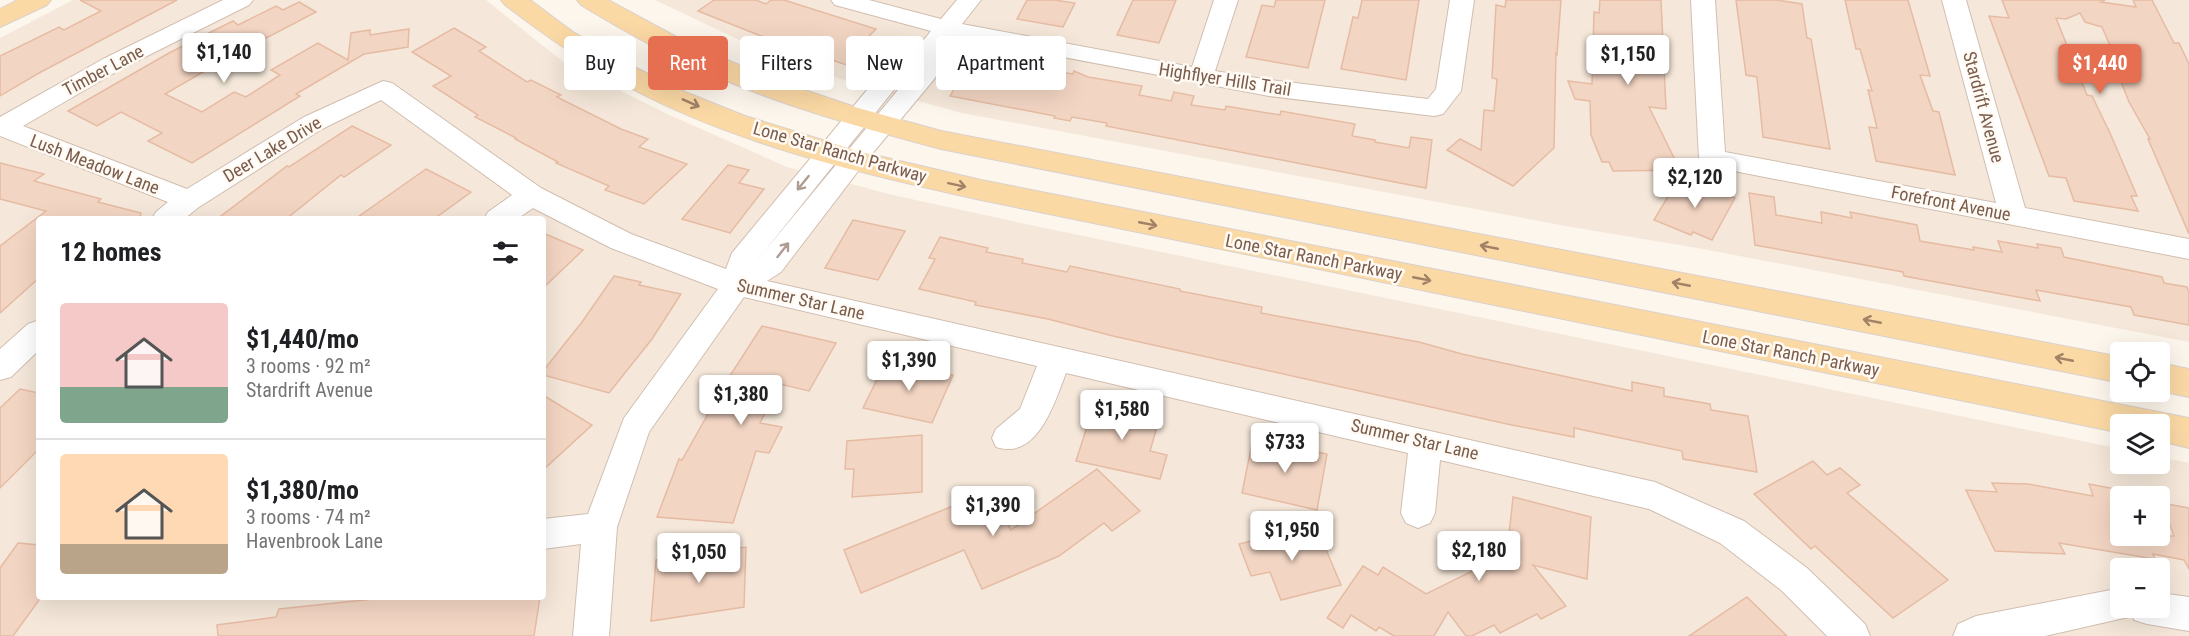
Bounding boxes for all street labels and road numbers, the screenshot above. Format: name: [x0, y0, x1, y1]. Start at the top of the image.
street label: Timber Lane: [59, 40, 147, 100]
street label: Stardrift Avenue: [1959, 49, 2009, 165]
street label: Highflyer Hills Trail: [1157, 58, 1293, 100]
street label: Deer Lake Drive: [219, 112, 325, 186]
street label: Lone Star Ranch Parkway: [751, 117, 930, 187]
street label: Lush Meadow Lane: [27, 130, 163, 198]
street label: Forefront Avenue: [1889, 181, 2013, 225]
street label: Lone Star Ranch Parkway: [1224, 230, 1405, 285]
street label: Summer Star Lane: [735, 274, 867, 324]
street label: Lone Star Ranch Parkway: [1701, 326, 1882, 381]
street label: Summer Star Lane: [1349, 414, 1481, 464]

